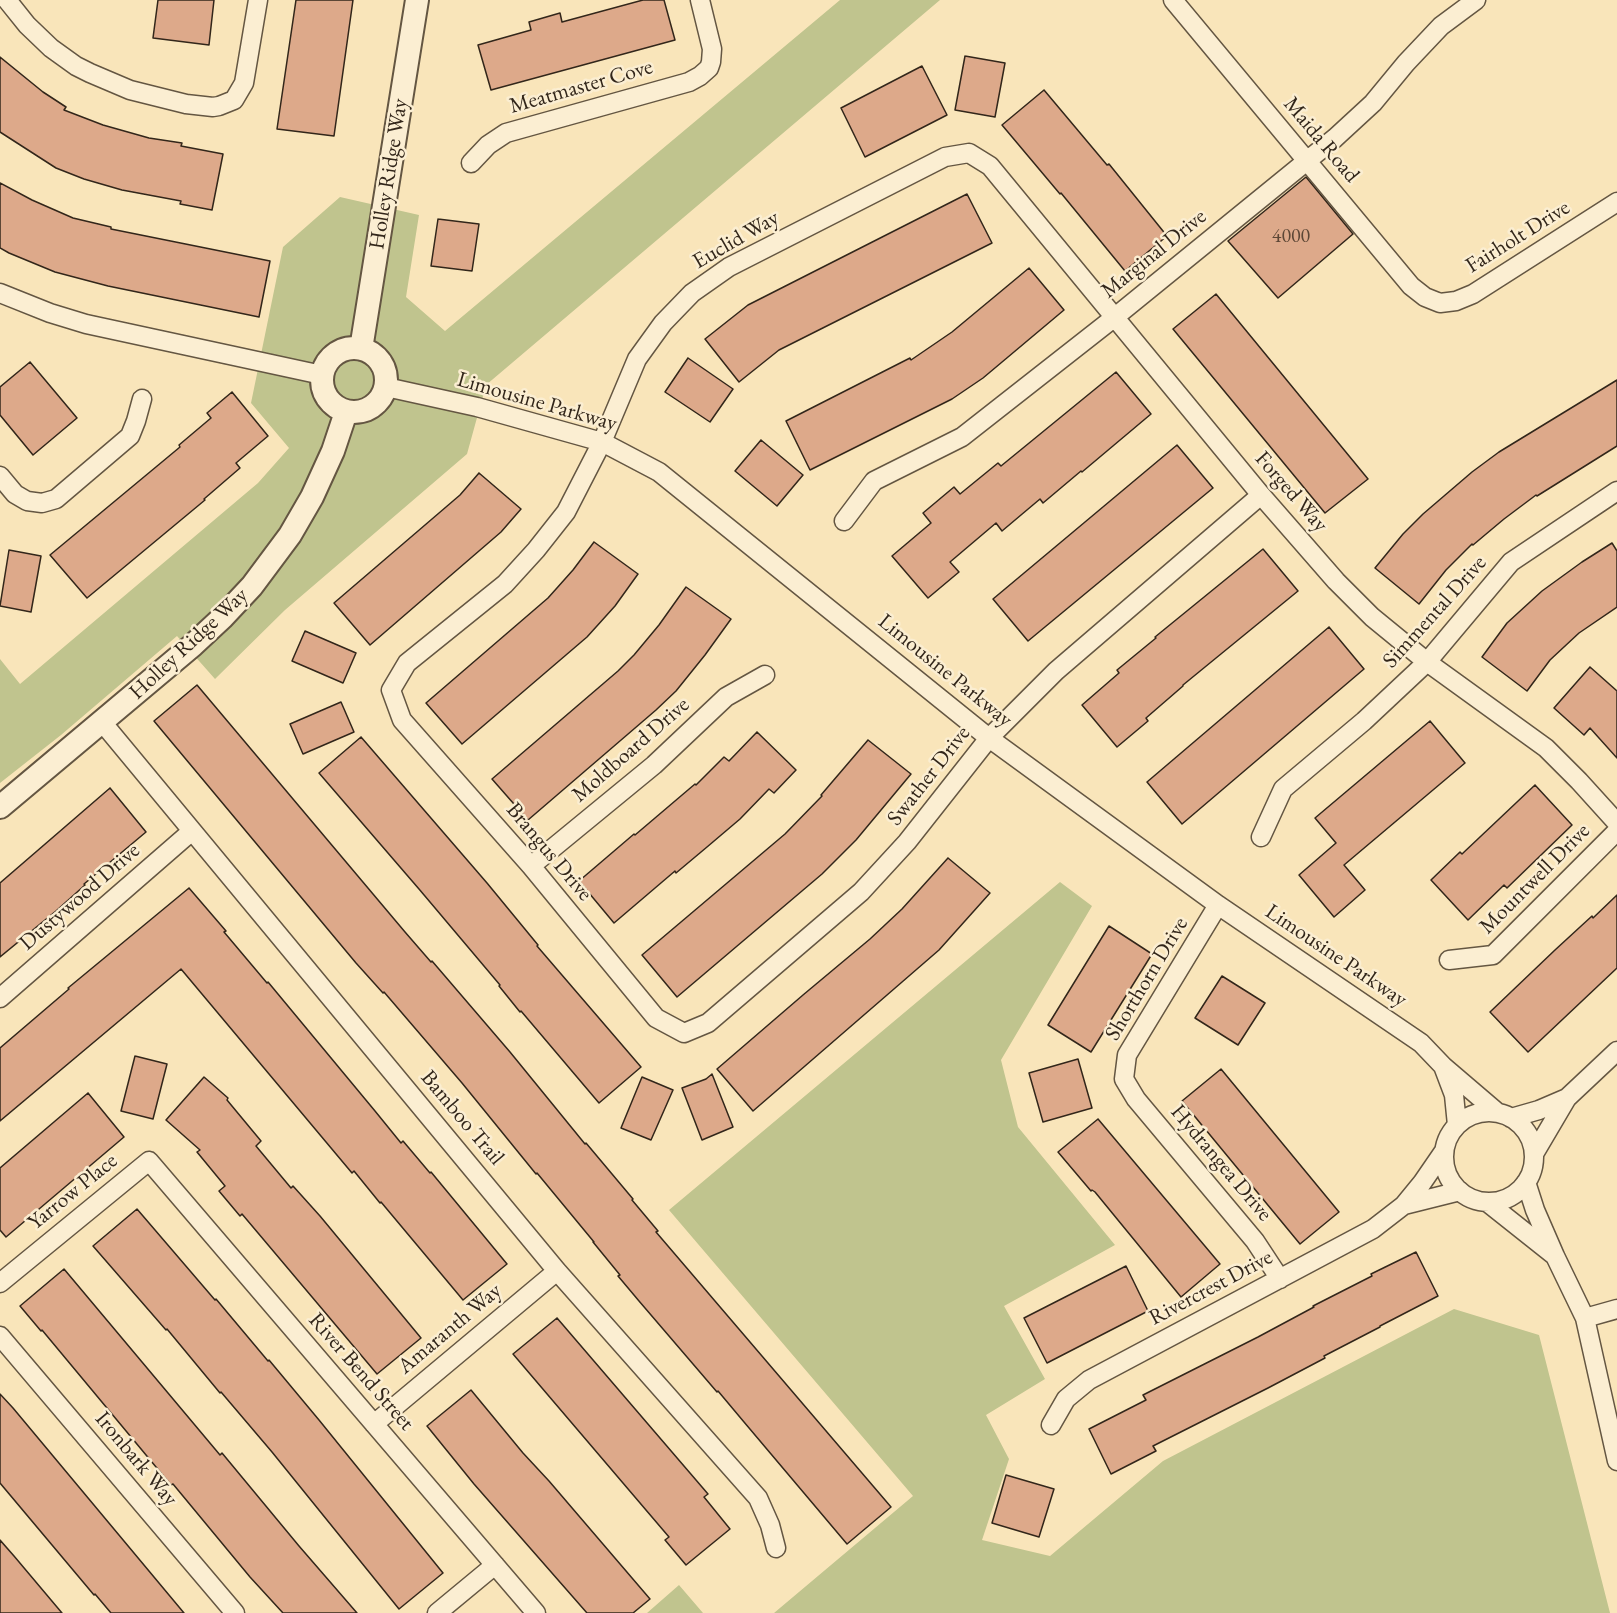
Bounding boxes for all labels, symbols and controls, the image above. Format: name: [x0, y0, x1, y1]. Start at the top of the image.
street label: Meatmaster Cove: [506, 54, 656, 120]
street label: Maida Road: [1277, 92, 1365, 188]
street label: Holley Ridge Way: [364, 97, 414, 251]
street label: Fairholt Drive: [1461, 195, 1575, 279]
street label: Marginal Drive: [1096, 204, 1212, 304]
street label: Euclid Way: [688, 205, 784, 275]
house number: 4000: [1272, 225, 1310, 249]
street label: Limousine Parkway: [454, 367, 620, 437]
street label: Forged Way: [1249, 446, 1333, 538]
street label: Simmental Drive: [1378, 550, 1492, 674]
street label: Holley Ridge Way: [124, 582, 254, 706]
street label: Limousine Parkway: [872, 609, 1018, 733]
street label: Moldboard Drive: [567, 692, 695, 808]
street label: Swather Drive: [882, 721, 976, 831]
street label: Brangus Drive: [500, 797, 598, 907]
street label: Mountwell Drive: [1474, 818, 1596, 940]
street label: Dustywood Drive: [14, 838, 146, 956]
street label: Limousine Parkway: [1260, 899, 1412, 1013]
street label: Shorthorn Drive: [1100, 913, 1194, 1045]
street label: Bamboo Trail: [415, 1065, 509, 1171]
street label: Hydrangea Drive: [1165, 1099, 1277, 1227]
street label: Yarrow Place: [23, 1148, 123, 1236]
street label: Rivercrest Drive: [1145, 1244, 1277, 1332]
street label: Amaranth Way: [393, 1278, 507, 1380]
street label: River Bend Street: [303, 1308, 419, 1436]
street label: Ironbark Way: [89, 1406, 183, 1512]

